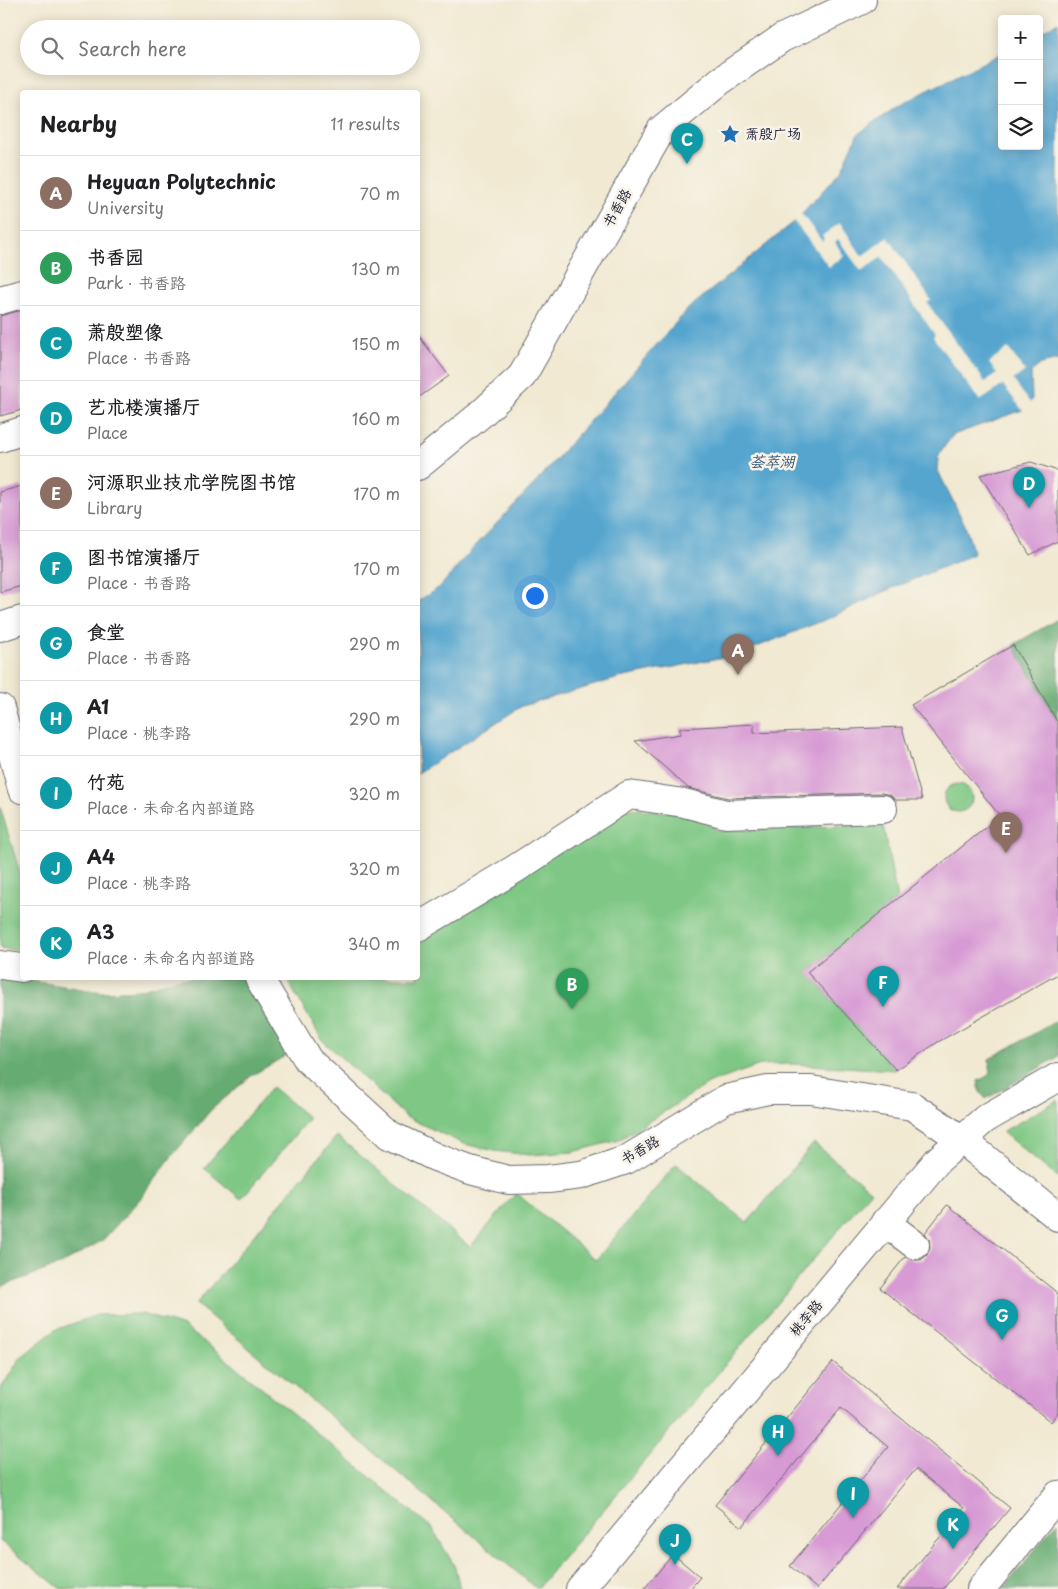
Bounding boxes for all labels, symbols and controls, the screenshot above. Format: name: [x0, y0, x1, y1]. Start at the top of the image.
map controls: [998, 15, 1043, 150]
button: +: [998, 15, 1043, 60]
search box: [20, 20, 420, 75]
icon: search: [38, 34, 66, 62]
text: Search here: [78, 34, 187, 62]
button: −: [998, 60, 1043, 105]
button: layers: [998, 105, 1043, 150]
text: Nearby: [40, 107, 117, 139]
text: 11 results: [331, 111, 400, 135]
pin: C: [671, 123, 703, 164]
place icon: 萧殷广场: [719, 123, 741, 145]
place label: 萧殷广场: [745, 123, 801, 144]
text: Heyuan Polytechnic: [87, 167, 276, 195]
text: A: [50, 181, 62, 205]
text: 70 m: [360, 181, 400, 205]
street label: 书香路: [597, 184, 636, 231]
text: University: [87, 195, 164, 219]
text: 书香园: [87, 242, 144, 270]
text: B: [51, 256, 61, 280]
text: 130 m: [352, 256, 400, 280]
text: Park · 书香路: [87, 270, 186, 294]
text: 萧殷塑像: [87, 317, 163, 345]
text: C: [50, 331, 62, 355]
text: 150 m: [352, 331, 400, 355]
text: Place · 书香路: [87, 345, 191, 369]
text: 艺术楼演播厅: [87, 392, 201, 420]
text: D: [50, 406, 62, 430]
text: 160 m: [352, 406, 400, 430]
text: Place: [87, 420, 128, 444]
water label: 荟萃湖: [749, 449, 796, 472]
text: 河源职业技术学院图书馆: [87, 467, 296, 495]
pin: D: [1013, 467, 1045, 508]
text: E: [51, 481, 61, 505]
text: 170 m: [354, 481, 400, 505]
text: Library: [87, 495, 142, 519]
text: 图书馆演播厅: [87, 542, 201, 570]
text: F: [51, 556, 61, 580]
text: 170 m: [354, 556, 400, 580]
text: Place · 书香路: [87, 570, 191, 594]
your location: [522, 583, 548, 609]
text: 食堂: [87, 617, 125, 645]
text: G: [49, 631, 63, 655]
text: 290 m: [349, 631, 400, 655]
pin: A: [722, 634, 754, 675]
text: Place · 书香路: [87, 645, 191, 669]
text: A1: [87, 692, 109, 720]
text: H: [50, 706, 62, 730]
text: 290 m: [349, 706, 400, 730]
text: Place · 桃李路: [87, 720, 191, 744]
text: 竹苑: [87, 767, 125, 795]
text: I: [53, 781, 59, 805]
text: 320 m: [349, 781, 400, 805]
text: Place · 未命名内部道路: [87, 795, 255, 819]
pin: E: [990, 812, 1022, 853]
text: A4: [87, 842, 115, 870]
text: J: [51, 856, 61, 880]
text: 320 m: [349, 856, 400, 880]
text: Place · 桃李路: [87, 870, 191, 894]
text: A3: [87, 917, 114, 945]
text: K: [50, 931, 62, 955]
text: 340 m: [348, 931, 400, 955]
text: Place · 未命名内部道路: [87, 945, 255, 969]
pin: F: [867, 966, 899, 1007]
pin: B: [556, 968, 588, 1009]
street label: 书香路: [616, 1130, 663, 1169]
street label: 桃李路: [784, 1295, 827, 1341]
pin: G: [986, 1299, 1018, 1340]
pin: H: [762, 1415, 794, 1456]
pin: I: [837, 1477, 869, 1518]
pin: K: [937, 1508, 969, 1549]
pin: J: [659, 1524, 691, 1565]

